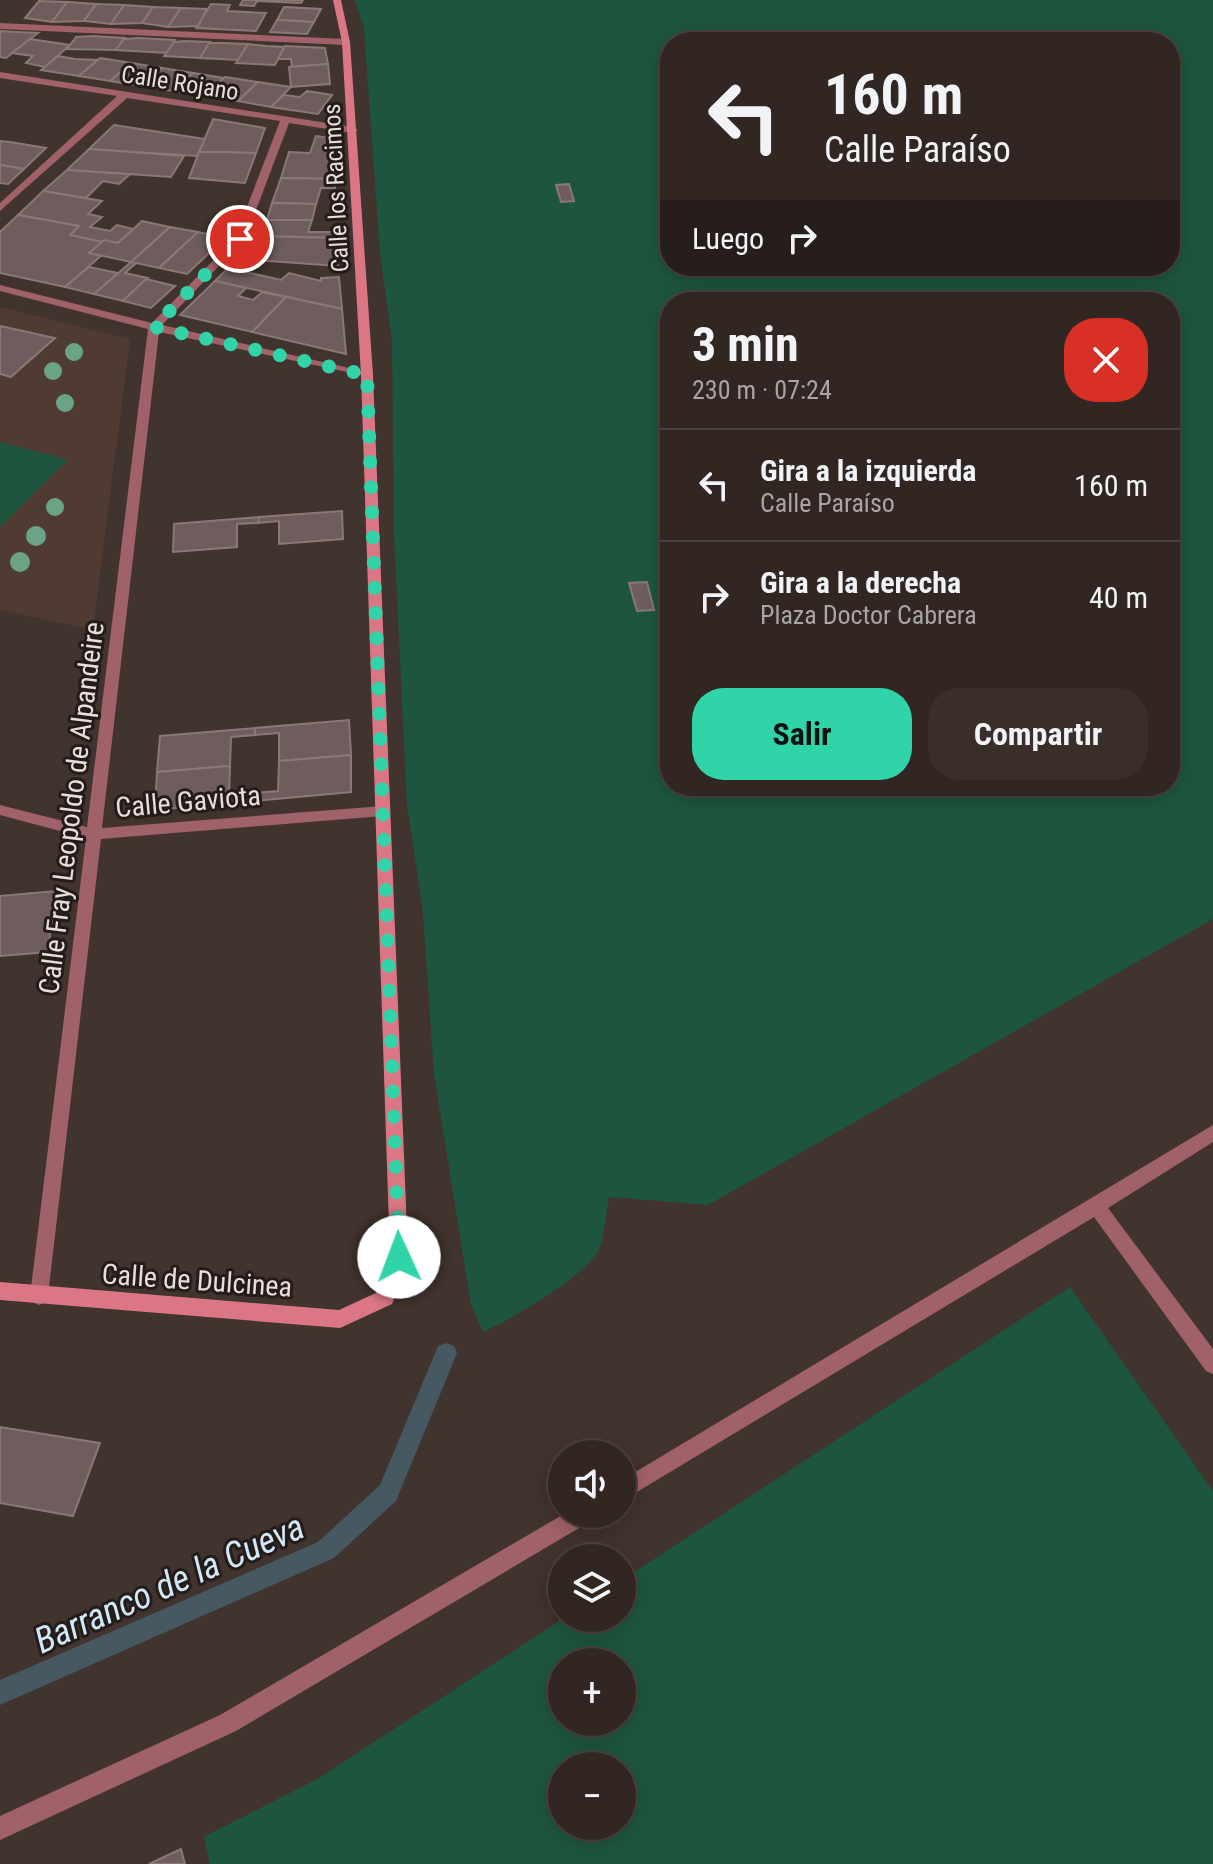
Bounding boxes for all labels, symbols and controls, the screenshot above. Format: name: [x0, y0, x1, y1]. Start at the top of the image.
street label: Calle Rojano: [119, 60, 241, 106]
text: 160 m: [824, 62, 963, 128]
icon: left: [692, 64, 796, 168]
street label: Calle los Racimos: [318, 103, 354, 273]
text: Calle Paraíso: [824, 129, 1011, 171]
pin: [206, 205, 274, 273]
icon: right: [780, 216, 824, 260]
icon: arrive: [218, 217, 262, 261]
text: Luego: [692, 221, 764, 256]
text: 3 min: [692, 316, 799, 373]
button: close: [1064, 318, 1148, 402]
text: 230 m · 07:24: [692, 375, 832, 405]
text: Gira a la izquierda: [760, 453, 976, 488]
icon: left: [692, 463, 736, 507]
text: 160 m: [1074, 468, 1148, 503]
text: Calle Paraíso: [760, 488, 895, 518]
text: Gira a la derecha: [760, 565, 961, 600]
icon: right: [692, 575, 736, 619]
text: 40 m: [1089, 580, 1148, 615]
text: Plaza Doctor Cabrera: [760, 600, 977, 630]
street label: Calle Fray Leopoldo de Alpandeire: [32, 620, 111, 996]
button: Salir: [692, 688, 912, 780]
button: Compartir: [928, 688, 1148, 780]
street label: Calle Gaviota: [114, 779, 262, 824]
position arrow: [357, 1215, 441, 1299]
street label: Calle de Dulcinea: [101, 1257, 293, 1304]
map controls: [548, 1440, 636, 1840]
button: sound: [548, 1440, 636, 1528]
water label: Barranco de la Cueva: [28, 1506, 311, 1662]
button: layers: [548, 1544, 636, 1632]
button: +: [548, 1648, 636, 1736]
button: −: [548, 1752, 636, 1840]

